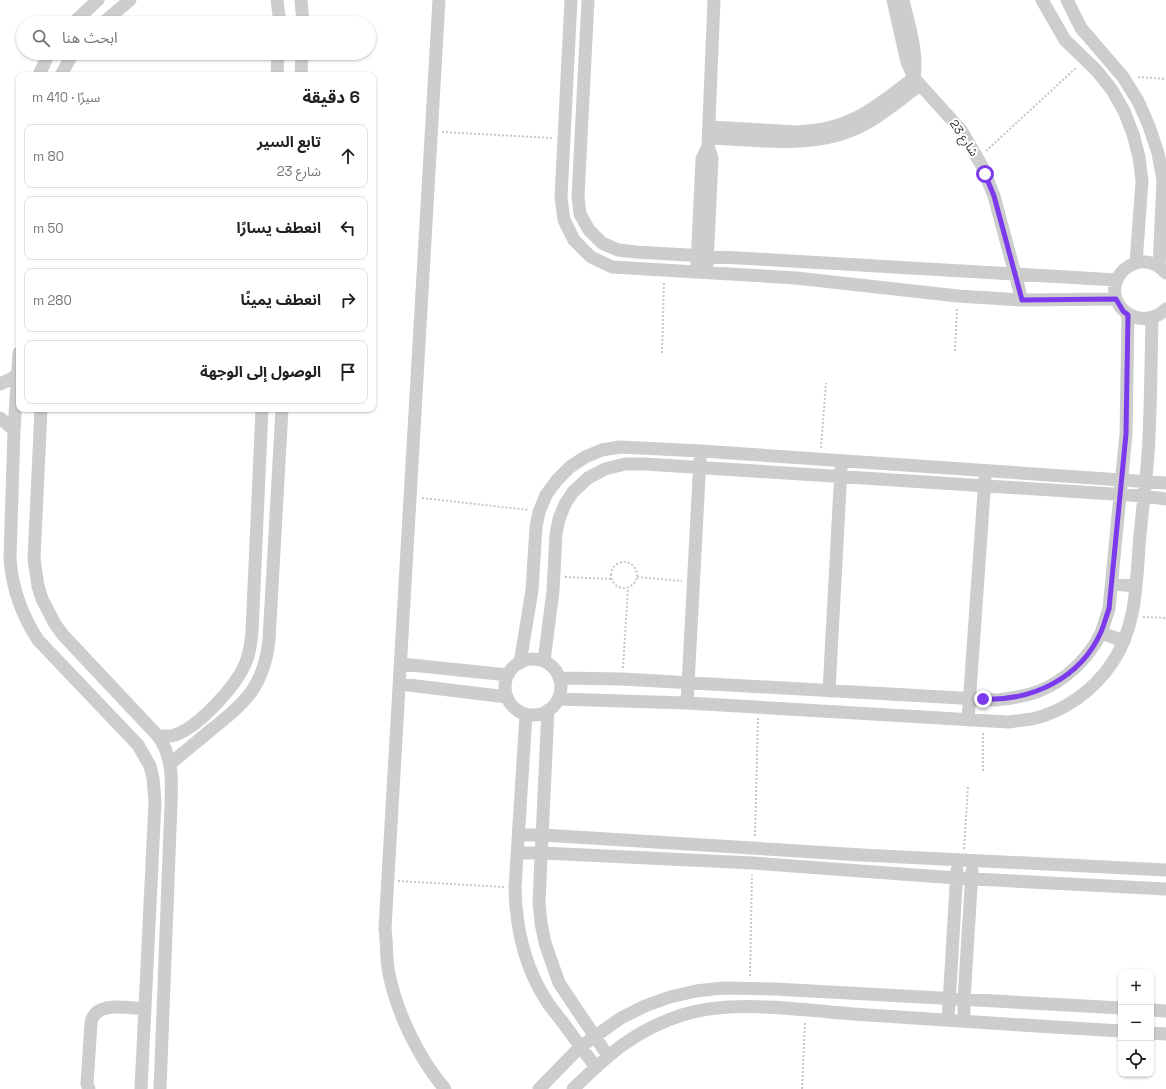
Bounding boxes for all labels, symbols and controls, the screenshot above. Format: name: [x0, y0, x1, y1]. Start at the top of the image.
search box: [16, 16, 376, 60]
icon: search: [30, 27, 52, 49]
text: ابحث هنا: [62, 28, 118, 47]
text: 6 دقيقة: [302, 86, 360, 108]
text: سيرًا · 410 m: [32, 89, 100, 106]
street label: شارع 23: [945, 117, 982, 160]
text: تابع السير: [257, 132, 321, 151]
icon: ahead: [337, 145, 359, 167]
text: 80 m: [33, 148, 64, 165]
text: شارع 23: [277, 163, 321, 180]
route start: [976, 165, 994, 183]
icon: left: [337, 217, 359, 239]
text: انعطف يسارًا: [237, 218, 321, 237]
text: 50 m: [33, 220, 64, 237]
icon: right: [337, 289, 359, 311]
text: انعطف يمينًا: [240, 290, 321, 309]
text: 280 m: [33, 292, 72, 309]
icon: arrive: [337, 361, 359, 383]
text: الوصول إلى الوجهة: [200, 362, 321, 381]
route end: [974, 690, 992, 708]
map controls: [1118, 969, 1154, 1077]
button: +: [1118, 969, 1154, 1005]
button: −: [1118, 1005, 1154, 1041]
button: locate: [1118, 1041, 1154, 1077]

